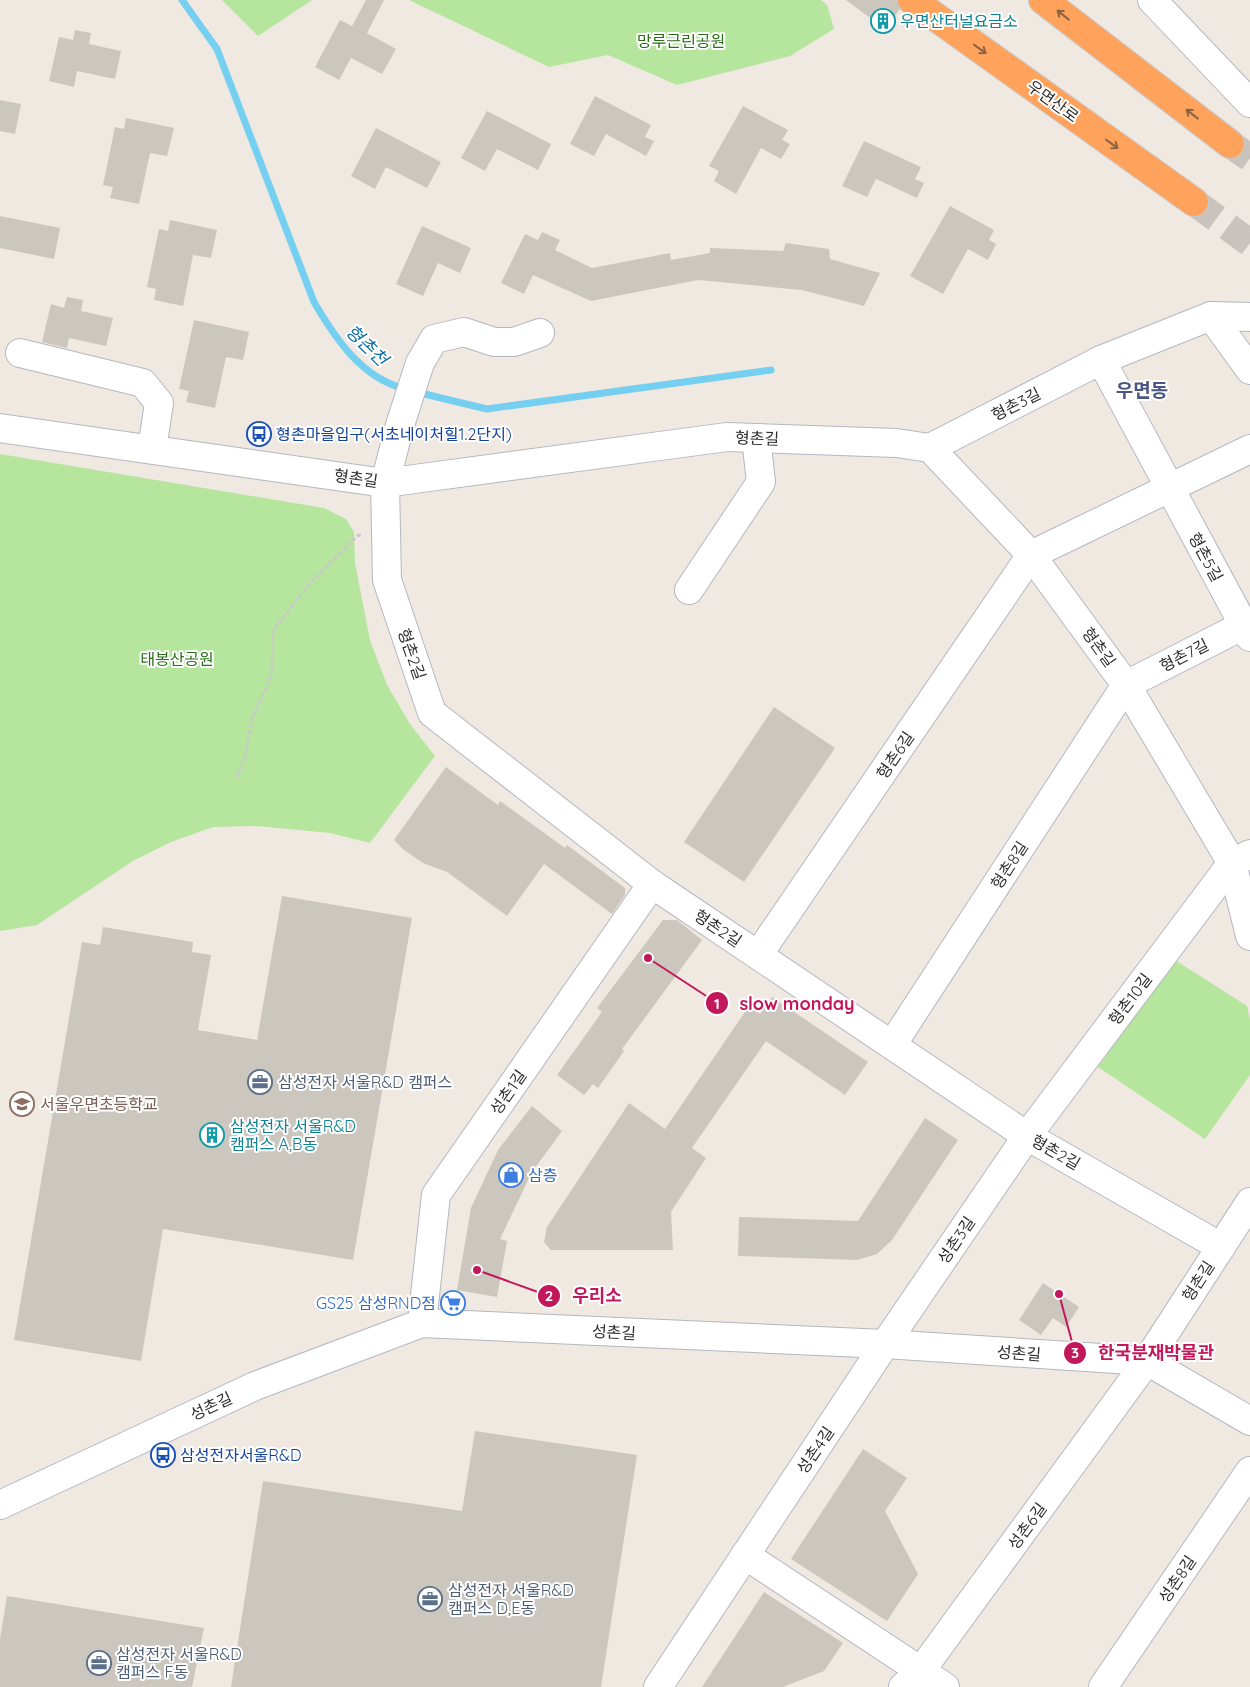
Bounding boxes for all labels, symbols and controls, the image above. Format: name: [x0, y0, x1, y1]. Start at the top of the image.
building icon: 우면산터널요금소: [870, 8, 896, 34]
one-way arrow: [1056, 10, 1070, 20]
place label: 우면산터널요금소: [900, 11, 1018, 31]
park label: 망루근린공원: [637, 31, 725, 51]
one-way arrow: [973, 44, 987, 54]
street label: 우면산로: [1023, 76, 1083, 127]
one-way arrow: [1185, 109, 1199, 119]
one-way arrow: [1105, 138, 1118, 149]
water label: 형촌천: [341, 319, 395, 372]
district label: 우면동: [1116, 378, 1168, 402]
street label: 형촌3길: [988, 383, 1044, 425]
bus stop icon: 형촌마을입구(서초네이처힐1.2단지): [246, 421, 272, 447]
place label: 형촌마을입구(서초네이처힐1.2단지): [276, 424, 512, 444]
street label: 형촌길: [735, 427, 779, 449]
street label: 형촌길: [333, 465, 379, 491]
street label: 형촌5길: [1185, 529, 1227, 585]
street label: 형촌길: [1078, 623, 1120, 671]
street label: 형촌2길: [394, 626, 430, 682]
street label: 형촌7길: [1156, 634, 1212, 676]
park label: 태봉산공원: [140, 649, 214, 669]
street label: 형촌6길: [872, 728, 918, 782]
street label: 형촌8길: [986, 837, 1032, 893]
street label: 형촌2길: [690, 905, 746, 951]
street label: 형촌10길: [1104, 969, 1156, 1029]
callout: slow monday: [705, 987, 865, 1020]
text: slow monday: [739, 992, 855, 1015]
text: 1: [714, 994, 720, 1013]
street label: 성촌1길: [485, 1066, 531, 1118]
office icon: 삼성전자 서울R&D 캠퍼스: [247, 1069, 273, 1095]
place label: 삼성전자 서울R&D 캠퍼스: [278, 1072, 452, 1092]
school or university icon: 서울우면초등학교: [9, 1091, 35, 1117]
place label: 서울우면초등학교: [40, 1094, 158, 1114]
place label: 삼성전자 서울R&D 캠퍼스 A,B동: [230, 1116, 356, 1154]
building icon: 삼성전자 서울R&D 캠퍼스 A,B동: [199, 1122, 225, 1148]
street label: 형촌2길: [1028, 1130, 1084, 1174]
shop icon: 삼층: [498, 1162, 524, 1188]
place label: 삼층: [528, 1165, 557, 1185]
street label: 성촌3길: [933, 1213, 979, 1267]
street label: 형촌길: [1178, 1257, 1218, 1305]
callout: 우리소: [537, 1279, 631, 1312]
text: 우리소: [572, 1284, 622, 1307]
text: 2: [545, 1286, 553, 1305]
supermarket icon: GS25 삼성RND점: [440, 1290, 466, 1316]
place label: GS25 삼성RND점: [316, 1293, 436, 1313]
street label: 성촌길: [591, 1321, 637, 1343]
callout: 한국분재박물관: [1063, 1337, 1224, 1370]
street label: 성촌길: [996, 1341, 1042, 1365]
text: 한국분재박물관: [1098, 1341, 1214, 1364]
text: 3: [1071, 1343, 1079, 1362]
street label: 성촌길: [187, 1388, 235, 1424]
street label: 성촌4길: [792, 1423, 838, 1477]
bus stop icon: 삼성전자서울R&D: [150, 1442, 176, 1468]
place label: 삼성전자서울R&D: [180, 1445, 301, 1465]
street label: 성촌6길: [1003, 1499, 1051, 1553]
street label: 성촌8길: [1154, 1552, 1200, 1606]
place label: 삼성전자 서울R&D 캠퍼스 D,E동: [448, 1580, 574, 1618]
office icon: 삼성전자 서울R&D 캠퍼스 D,E동: [417, 1586, 443, 1612]
place label: 삼성전자 서울R&D 캠퍼스 F동: [116, 1644, 242, 1682]
office icon: 삼성전자 서울R&D 캠퍼스 F동: [86, 1650, 112, 1676]

